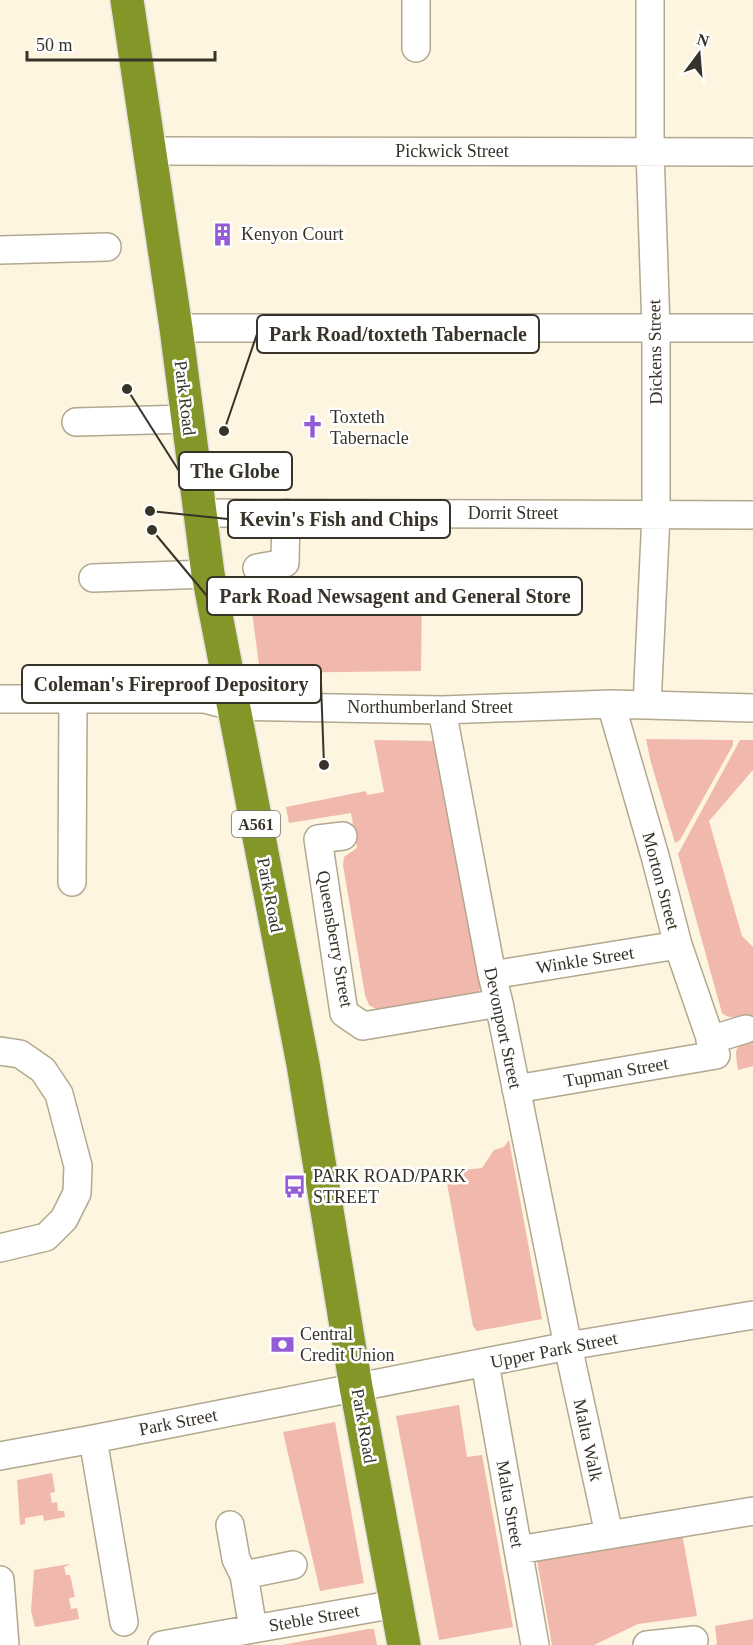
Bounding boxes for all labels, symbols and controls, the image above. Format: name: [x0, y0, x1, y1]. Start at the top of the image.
scale bar: [27, 24, 214, 62]
north arrow: [669, 24, 729, 84]
text: N: [695, 30, 711, 50]
text: 50 m: [36, 35, 73, 55]
street label: Pickwick Street: [395, 141, 509, 161]
building icon: Kenyon Court: [210, 221, 236, 247]
place label: Kenyon Court: [241, 224, 344, 244]
street label: Dickens Street: [644, 299, 666, 405]
callout: Park Road/toxteth Tabernacle: [257, 315, 539, 353]
text: Park Road/toxteth Tabernacle: [269, 323, 527, 345]
street label: Park Road: [170, 359, 200, 437]
place label: Toxteth Tabernacle: [330, 407, 409, 448]
church icon: Toxteth Tabernacle: [299, 414, 325, 440]
callout: The Globe: [179, 452, 292, 490]
text: The Globe: [190, 460, 280, 482]
callout: Kevin's Fish and Chips: [228, 500, 450, 538]
street label: Dorrit Street: [468, 503, 558, 523]
text: Kevin's Fish and Chips: [240, 508, 438, 531]
callout: Park Road Newsagent and General Store: [207, 577, 582, 615]
text: Park Road Newsagent and General Store: [219, 585, 571, 608]
callout: Coleman's Fireproof Depository: [22, 665, 321, 703]
text: Coleman's Fireproof Depository: [34, 673, 308, 696]
street label: Northumberland Street: [347, 697, 513, 717]
road number: A561: [232, 811, 280, 837]
street label: Morton Street: [638, 830, 684, 932]
street label: Park Road: [253, 856, 287, 934]
street label: Queensberry Street: [313, 869, 357, 1009]
street label: Winkle Street: [535, 942, 635, 978]
street label: Devonport Street: [480, 966, 526, 1090]
street label: Tupman Street: [562, 1053, 670, 1091]
place label: PARK ROAD/PARK STREET: [313, 1166, 466, 1207]
bus stop icon: PARK ROAD/PARK STREET: [282, 1173, 308, 1199]
place label: Central Credit Union: [300, 1324, 395, 1365]
street label: Upper Park Street: [489, 1328, 619, 1372]
bank icon: Central Credit Union: [269, 1331, 295, 1357]
street label: Park Road: [348, 1387, 380, 1465]
street label: Malta Walk: [570, 1397, 606, 1483]
street label: Park Street: [137, 1405, 219, 1439]
street label: Malta Street: [492, 1459, 528, 1549]
street label: Steble Street: [267, 1600, 361, 1636]

